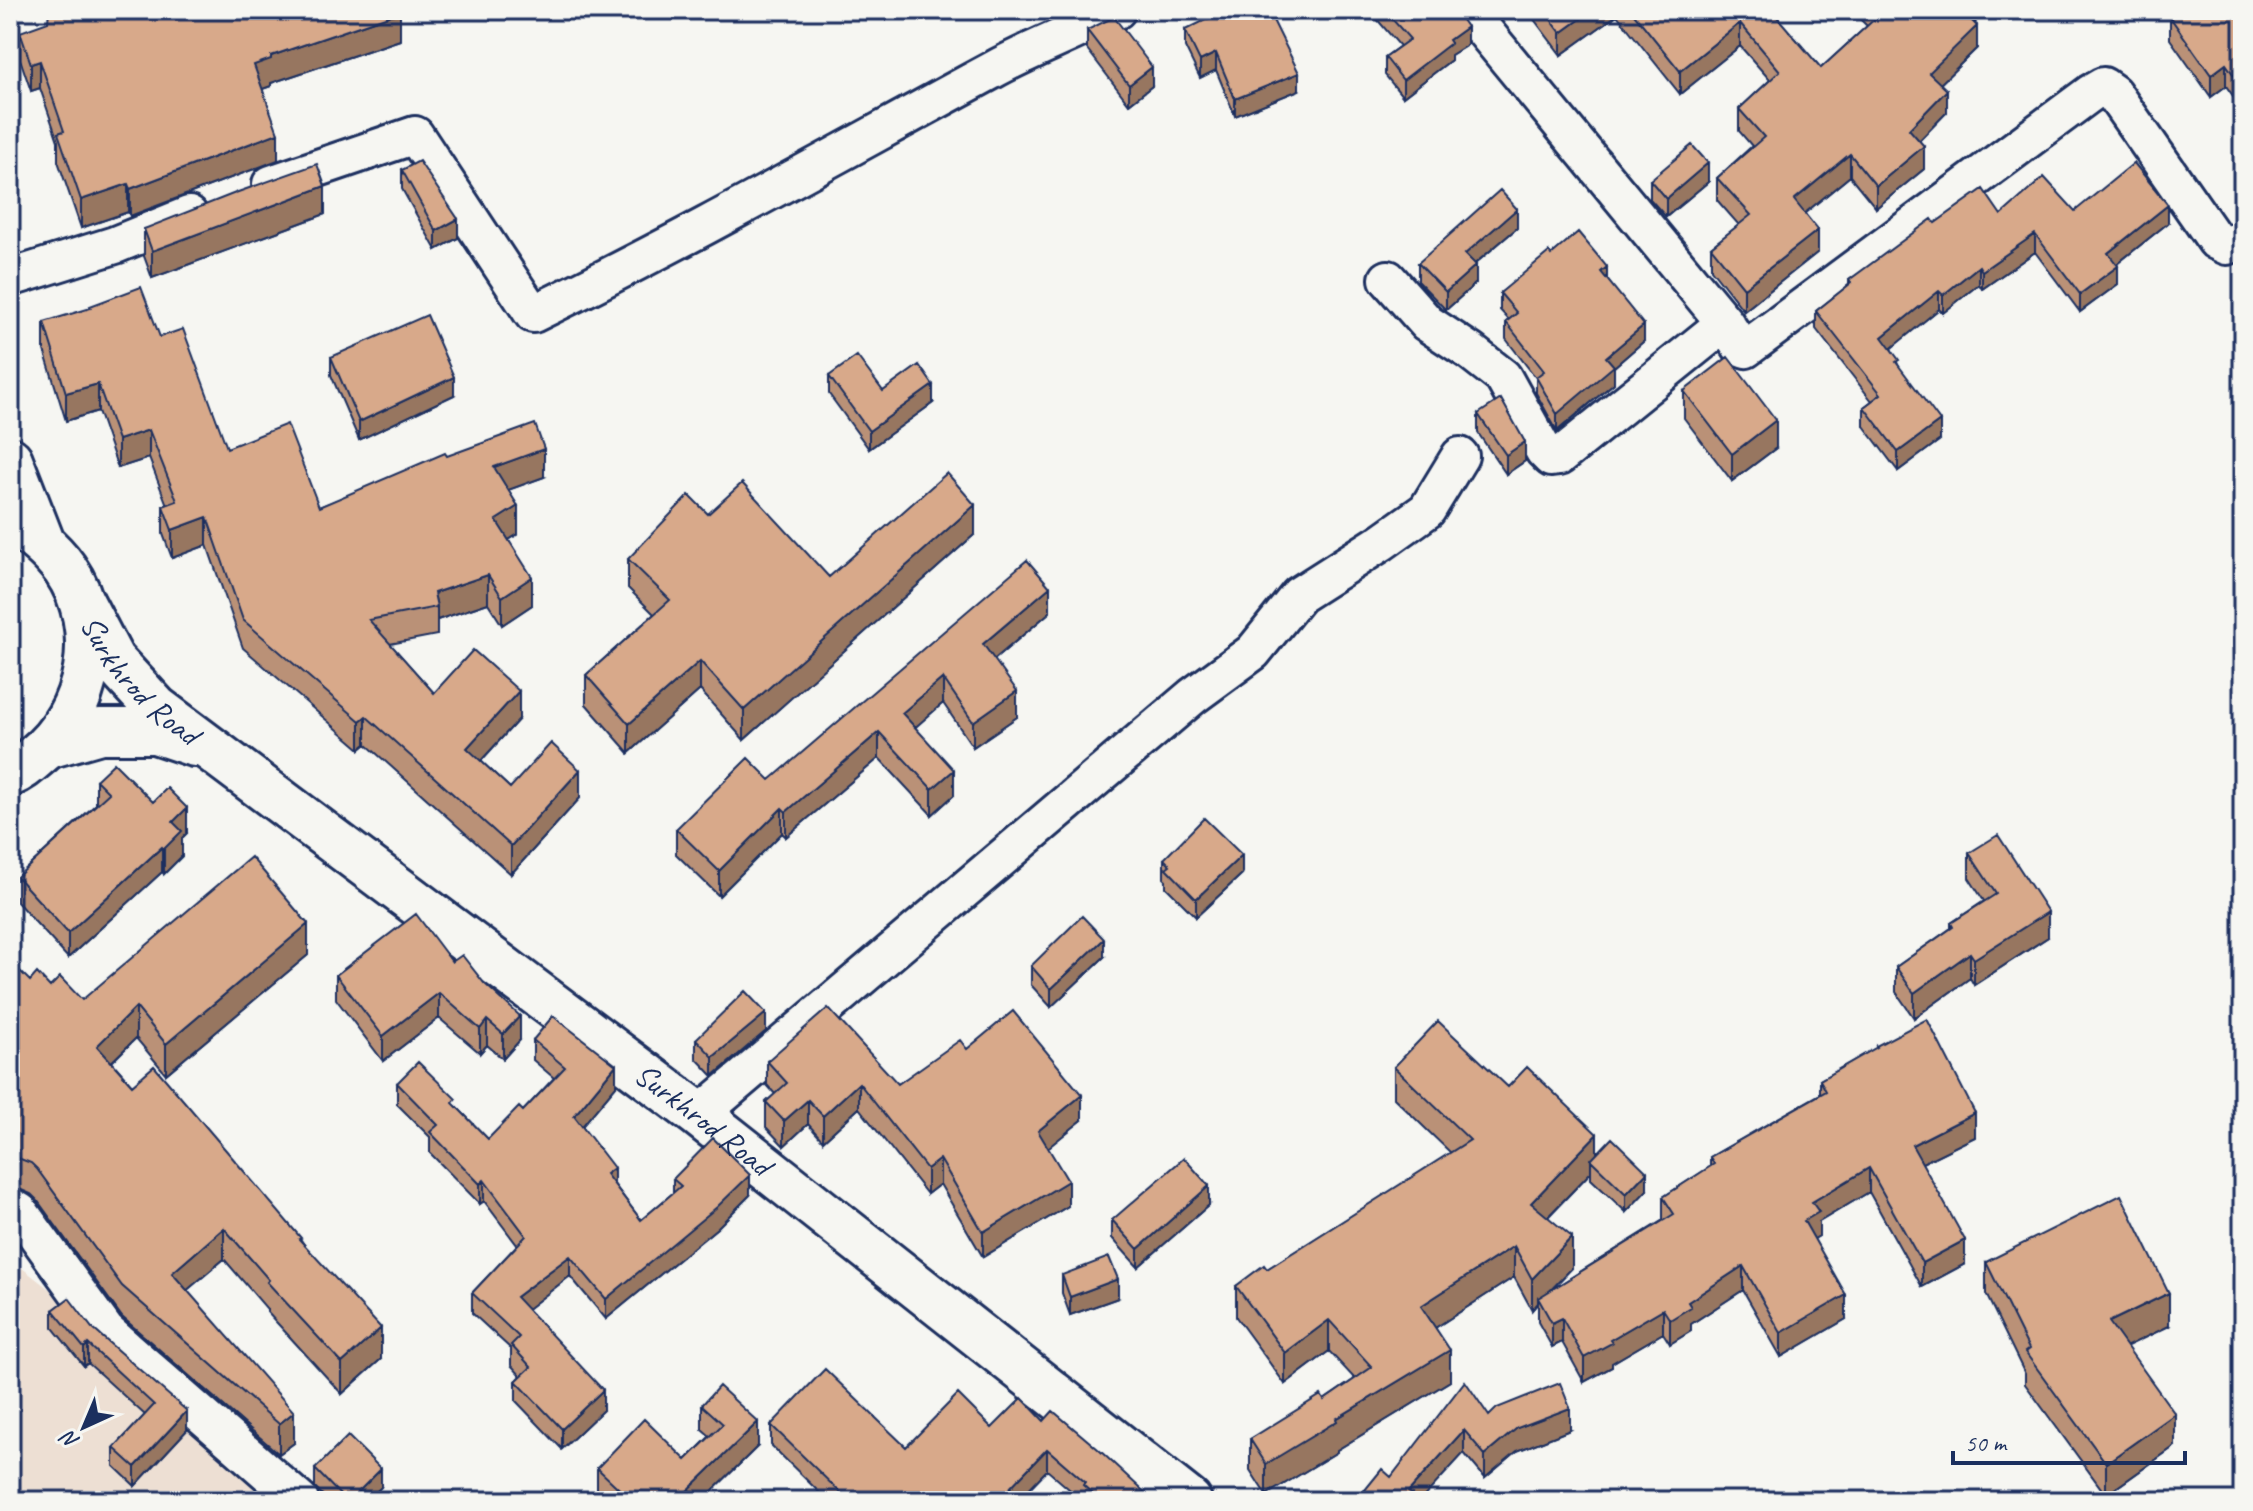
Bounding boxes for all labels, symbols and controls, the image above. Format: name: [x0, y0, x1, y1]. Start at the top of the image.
street label: Surkhrod Road: [71, 609, 211, 757]
street label: Surkhrod Road: [626, 1054, 783, 1188]
north arrow: [44, 1387, 124, 1467]
scale bar: [1953, 1415, 2185, 1465]
text: N: [54, 1424, 85, 1455]
text: 50 m: [1965, 1428, 2008, 1458]

